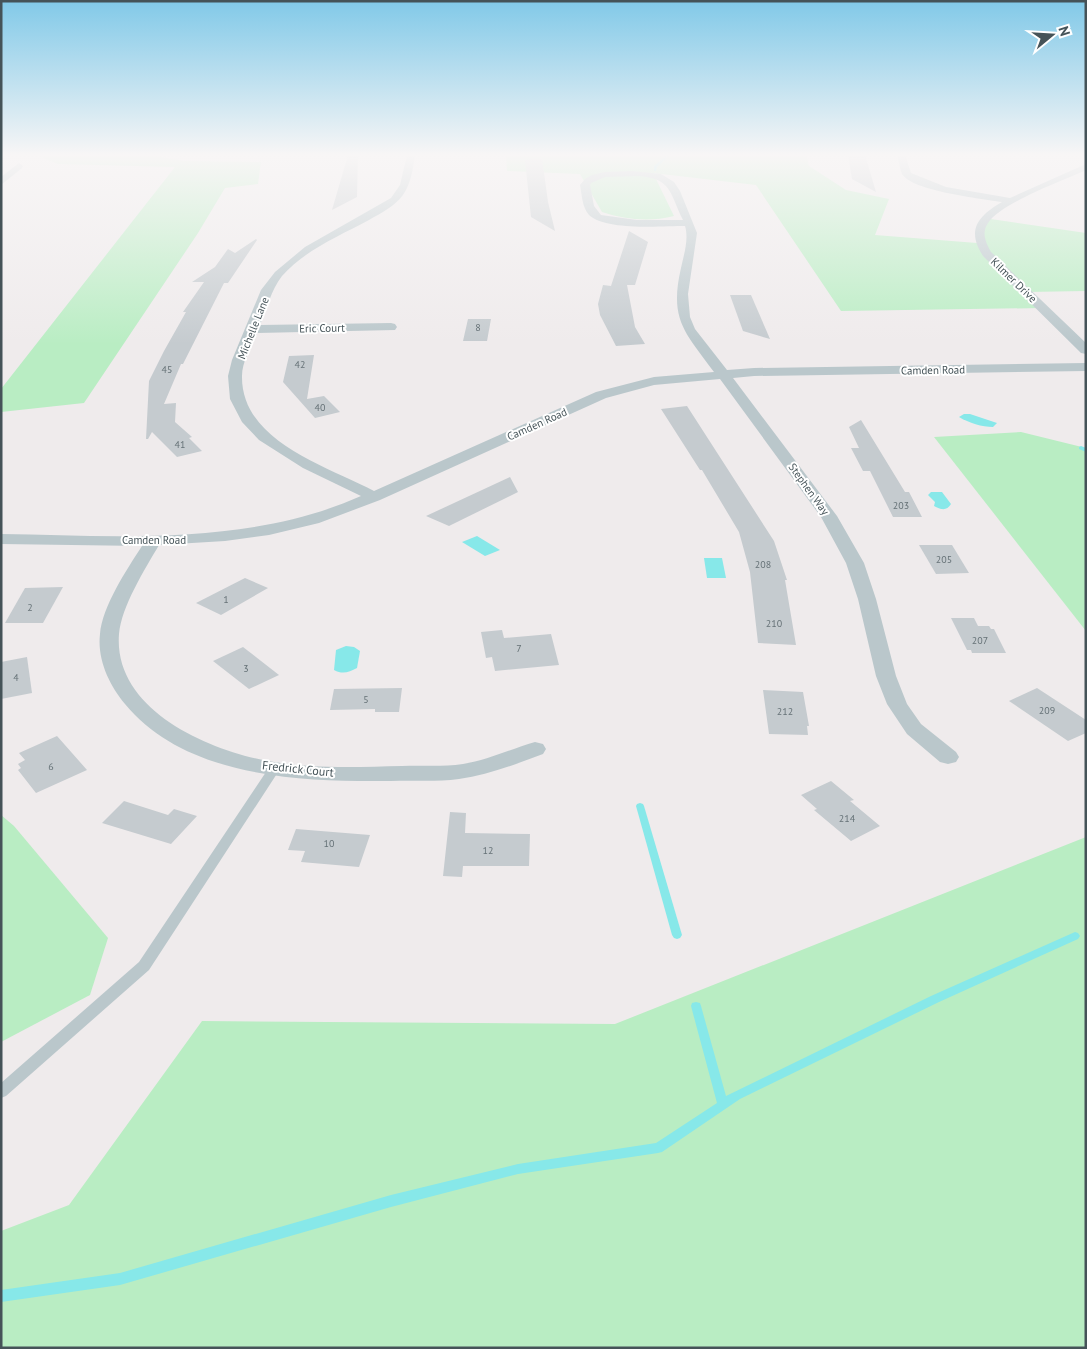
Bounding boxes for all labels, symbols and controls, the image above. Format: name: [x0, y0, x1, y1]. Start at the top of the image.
north arrow: [1027, 10, 1077, 60]
text: N: [1054, 24, 1074, 38]
street label: Kilmer Drive: [988, 255, 1040, 306]
street label: Michelle Lane: [234, 295, 272, 361]
street label: Eric Court: [299, 321, 345, 335]
house number: 8: [475, 321, 481, 334]
house number: 42: [295, 358, 305, 371]
street label: Camden Road: [901, 362, 965, 378]
house number: 45: [162, 363, 172, 376]
house number: 40: [315, 401, 326, 414]
street label: Camden Road: [505, 405, 569, 443]
house number: 41: [175, 438, 185, 451]
street label: Stephen Way: [786, 460, 833, 518]
house number: 203: [893, 499, 909, 512]
street label: Camden Road: [122, 533, 186, 547]
house number: 205: [936, 553, 952, 566]
house number: 208: [755, 558, 771, 571]
house number: 1: [223, 593, 229, 606]
house number: 2: [27, 601, 33, 614]
house number: 210: [766, 617, 783, 630]
house number: 207: [972, 634, 988, 647]
house number: 7: [516, 642, 522, 655]
house number: 3: [243, 662, 249, 675]
house number: 4: [13, 671, 19, 684]
house number: 5: [363, 693, 369, 706]
house number: 209: [1039, 704, 1055, 717]
house number: 212: [777, 705, 793, 718]
street label: Fredrick Court: [261, 757, 335, 780]
house number: 6: [48, 760, 54, 773]
house number: 214: [839, 812, 856, 825]
house number: 10: [324, 837, 335, 850]
house number: 12: [483, 844, 493, 857]

